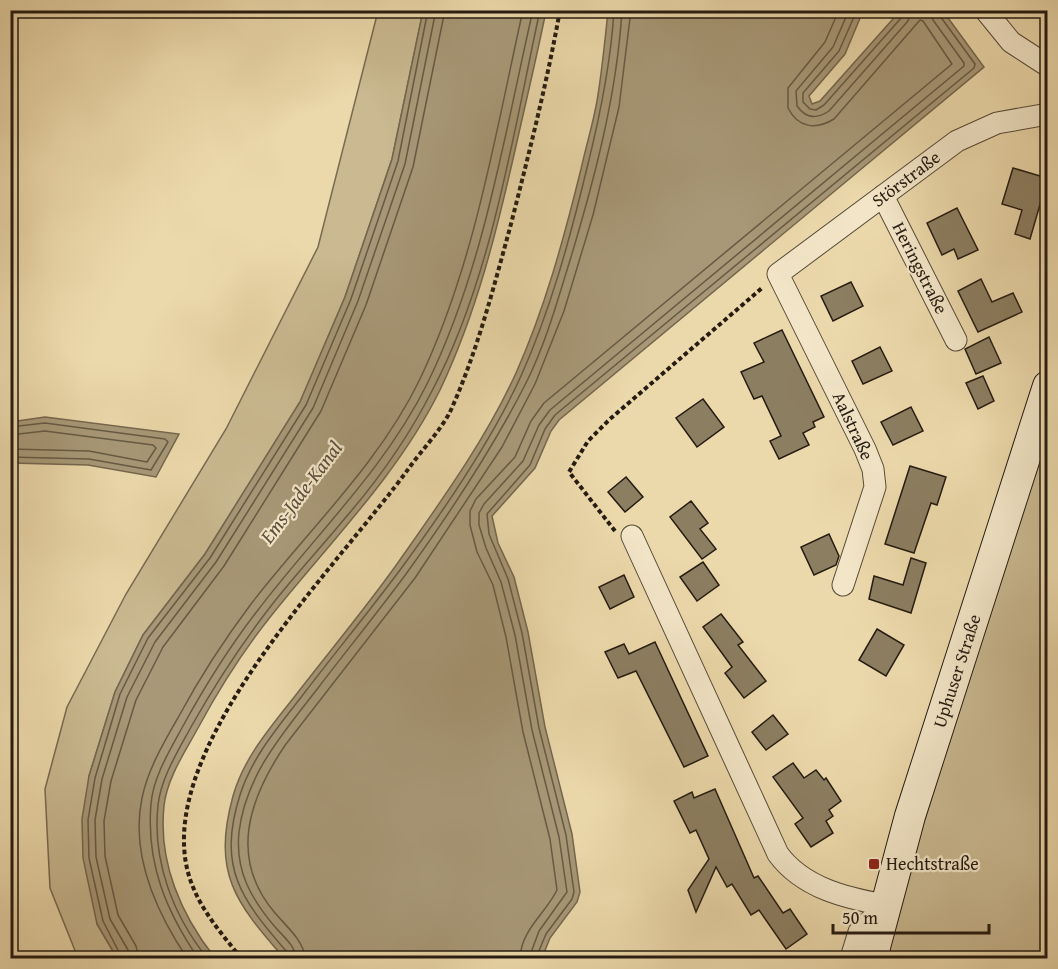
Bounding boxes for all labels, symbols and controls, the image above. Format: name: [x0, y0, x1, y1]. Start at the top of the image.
street label: Störstraße: [866, 144, 946, 213]
street label: Heringstraße: [886, 217, 955, 319]
street label: Aalstraße: [826, 387, 881, 464]
water label: Ems-Jade-Kanal: [252, 434, 349, 550]
street label: Uphuser Straße: [925, 610, 988, 731]
place label: Hechtstraße: [886, 850, 979, 877]
marker: Hechtstraße: [867, 857, 881, 871]
scale bar: [833, 897, 989, 935]
text: 50 m: [842, 904, 878, 931]

